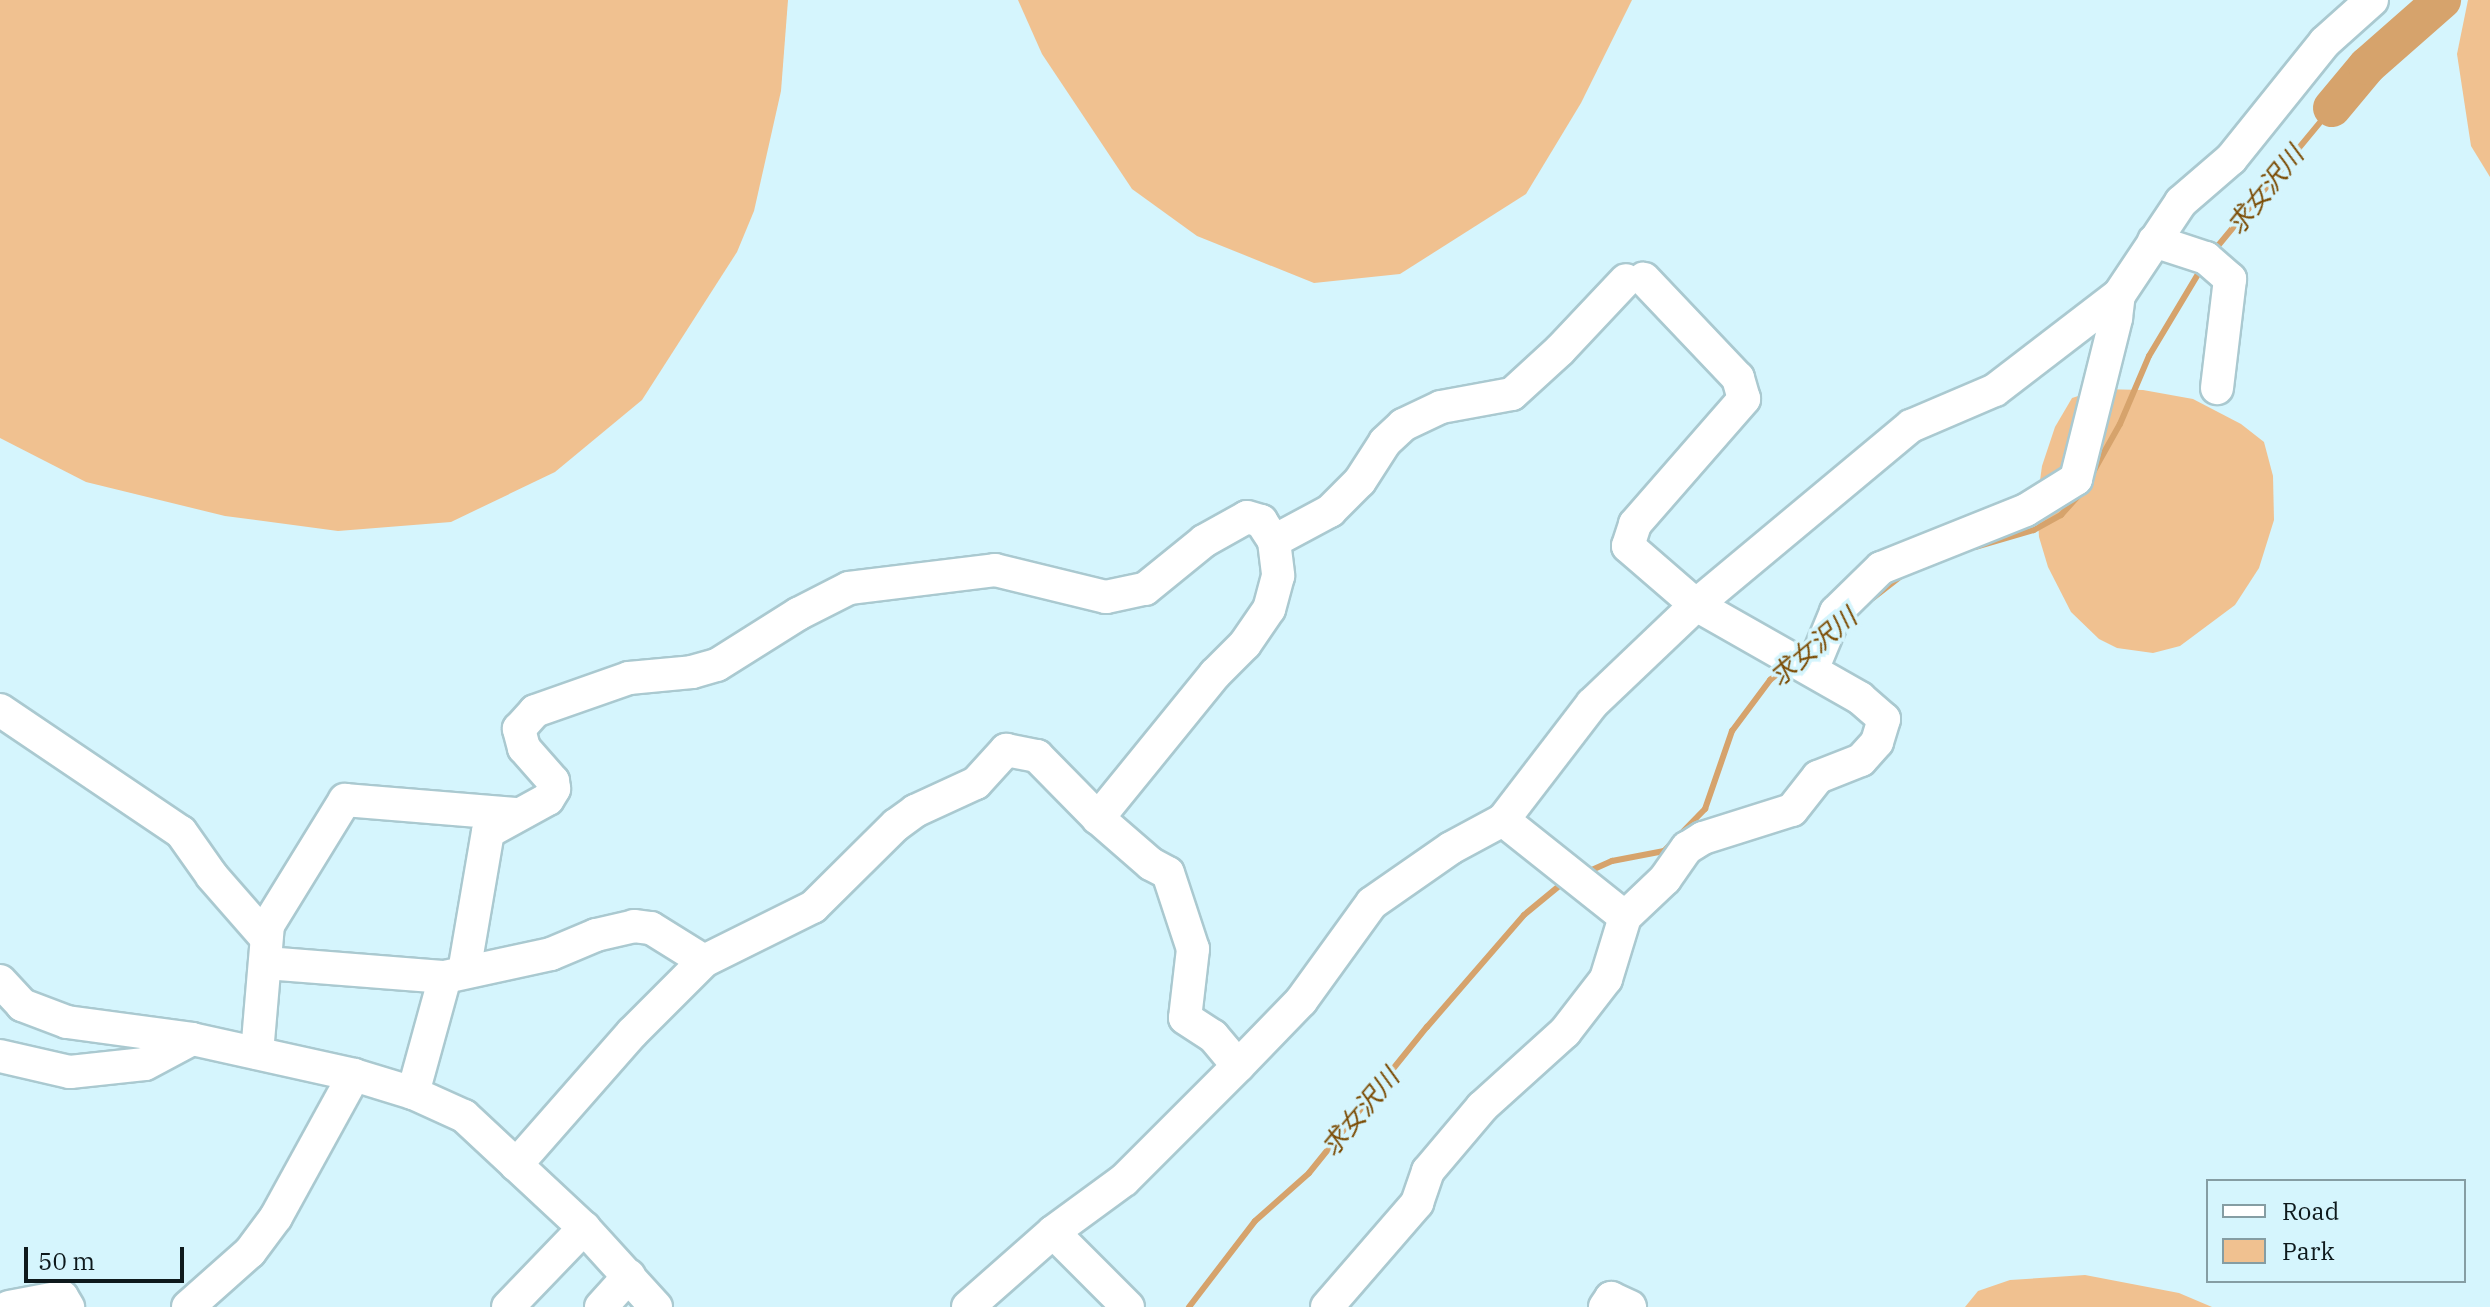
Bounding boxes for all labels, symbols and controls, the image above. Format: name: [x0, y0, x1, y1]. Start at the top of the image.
water label: 求女沢川: [2220, 140, 2310, 240]
water label: 求女沢川: [1763, 602, 1863, 692]
water label: 求女沢川: [1315, 1062, 1405, 1162]
legend: [2206, 1179, 2466, 1283]
text: Road: [2282, 1195, 2339, 1227]
scale bar: [28, 1231, 188, 1281]
text: Park: [2282, 1235, 2334, 1267]
text: 50 m: [38, 1245, 95, 1277]

